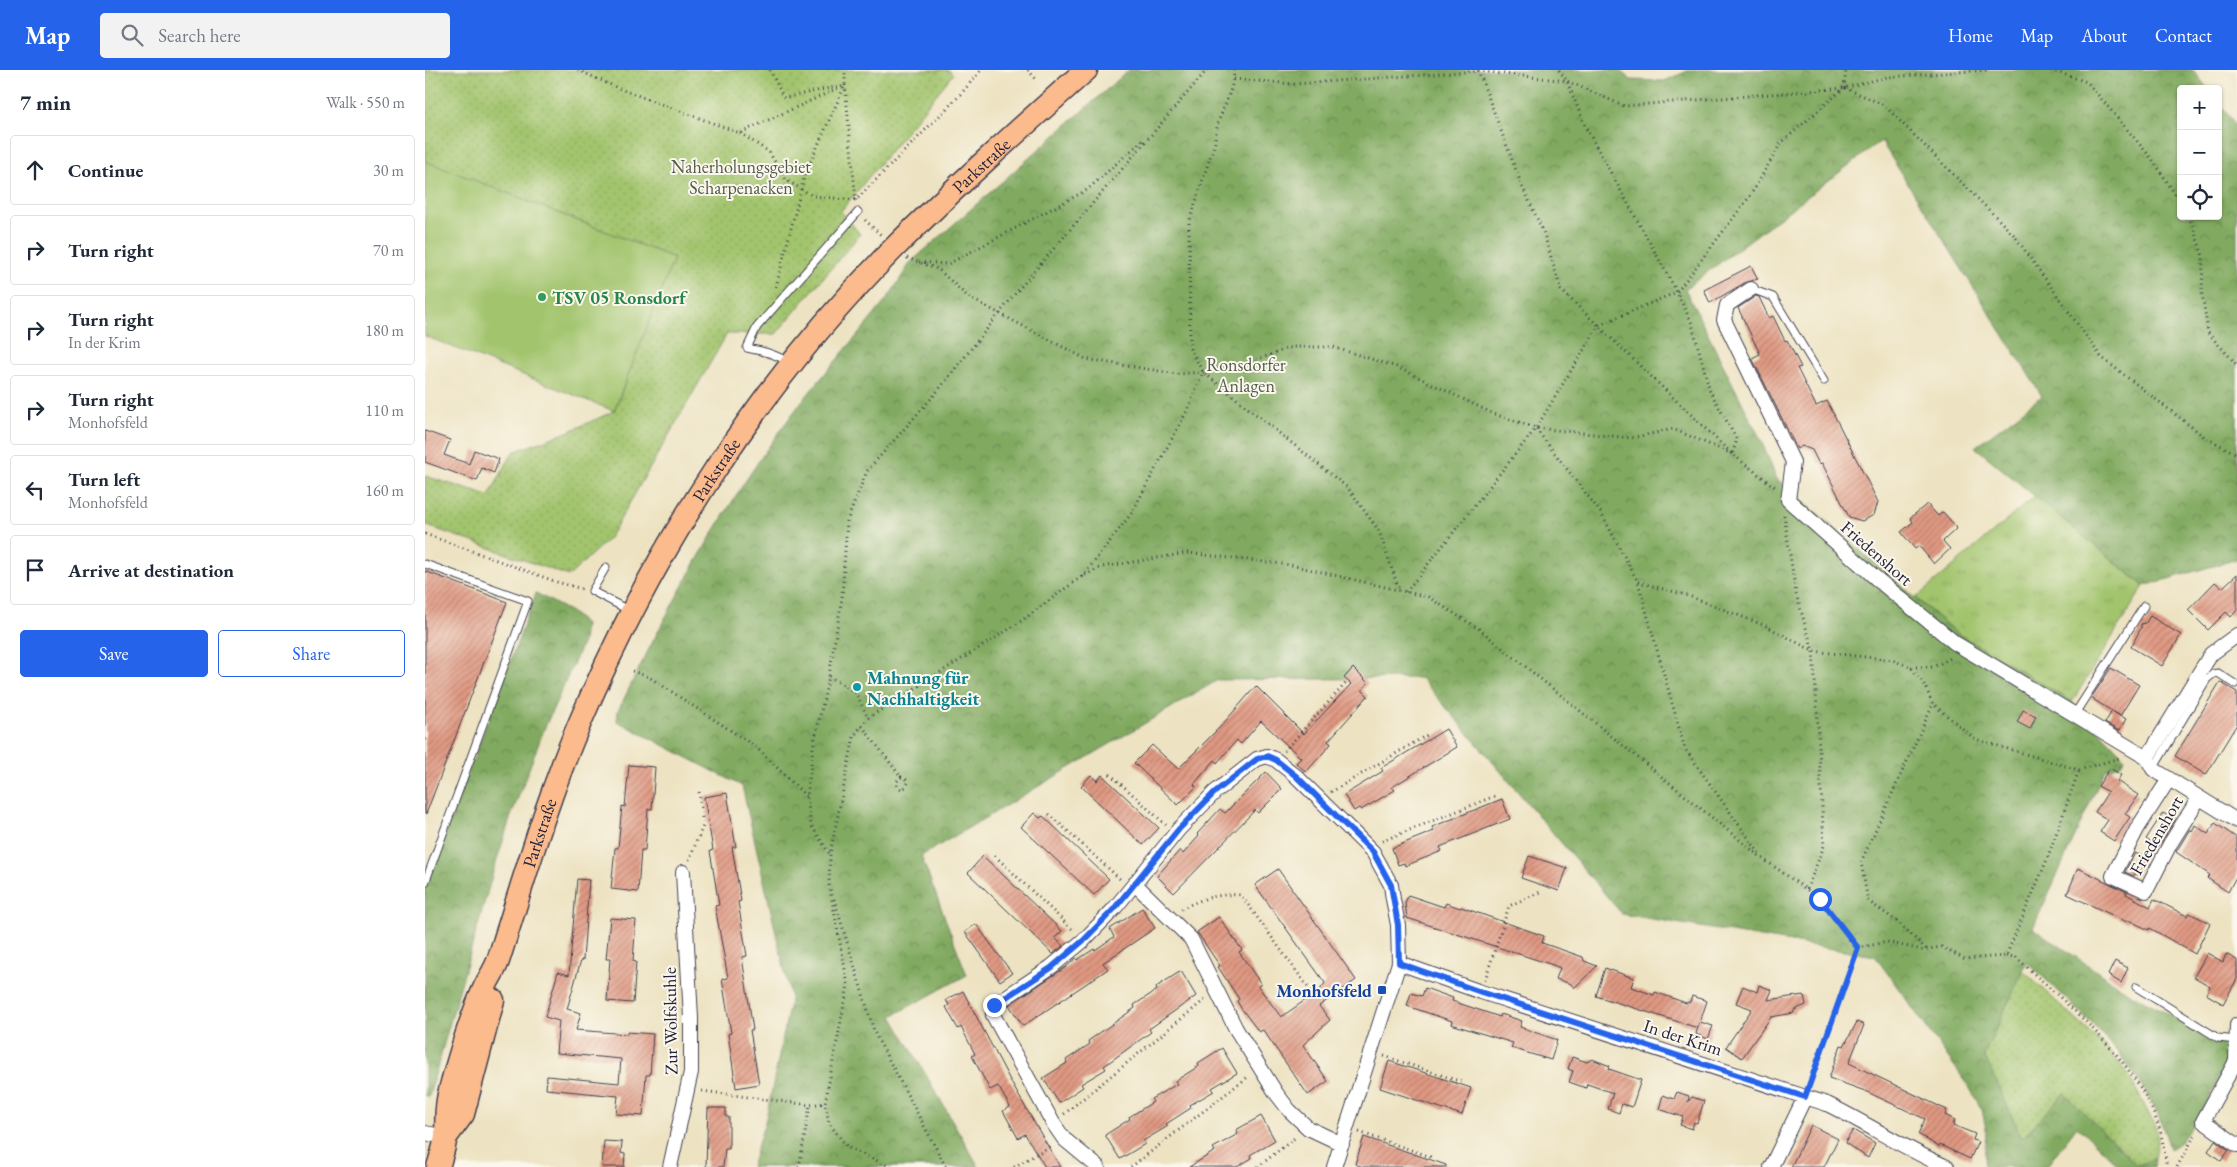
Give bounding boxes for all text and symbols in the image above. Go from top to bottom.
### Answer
search box [100,13,450,58]
text: Map [25,20,70,51]
icon: search [118,21,146,49]
text: Search here [158,23,241,48]
text: Home [1948,24,1993,47]
text: Map [2021,24,2053,47]
text: About [2081,24,2127,47]
text: Contact [2155,24,2212,47]
map controls [2177,85,2222,220]
button: + [2177,85,2222,130]
text: 7 min [20,89,71,116]
text: Walk · 550 m [326,92,405,113]
button: − [2177,130,2222,175]
street label: Parkstraße [947,132,1015,198]
park label: Naherholungsgebiet Scharpenacken [671,155,811,199]
icon: ahead [21,156,49,184]
text: Continue [68,158,143,183]
text: 30 m [373,160,404,181]
button: locate [2177,175,2222,220]
icon: right [21,236,49,264]
text: Turn right [68,238,154,263]
text: 70 m [373,240,404,261]
place label: TSV 05 Ronsdorf [552,286,688,309]
marker: TSV 05 Ronsdorf [536,291,548,303]
text: Turn right [68,307,154,332]
icon: right [21,316,49,344]
text: 180 m [365,320,404,341]
text: In der Krim [68,332,141,353]
park label: Ronsdorfer Anlagen [1206,353,1286,397]
text: Turn right [68,387,154,412]
icon: right [21,396,49,424]
text: 110 m [365,400,404,421]
text: Monhofsfeld [68,412,148,433]
street label: Parkstraße [686,433,745,506]
text: Turn left [68,467,140,492]
icon: left [21,476,49,504]
text: 160 m [365,480,404,501]
text: Monhofsfeld [68,492,148,513]
street label: Friedenshort [1836,516,1918,591]
icon: arrive [21,556,49,584]
text: Arrive at destination [68,558,234,583]
button: Save [20,630,208,677]
button: Share [218,630,405,677]
place label: Mahnung für Nachhaltigkeit [867,666,980,710]
marker: Mahnung für Nachhaltigkeit [851,681,863,693]
street label: Friedenshort [2124,791,2188,879]
street label: Parkstraße [517,795,561,870]
route start [1809,888,1832,911]
street label: Zur Wolfskuhle [658,967,682,1075]
place label: Monhofsfeld [1276,979,1372,1002]
marker: Monhofsfeld [1376,984,1388,996]
route end [983,994,1006,1017]
street label: In der Krim [1641,1013,1725,1061]

